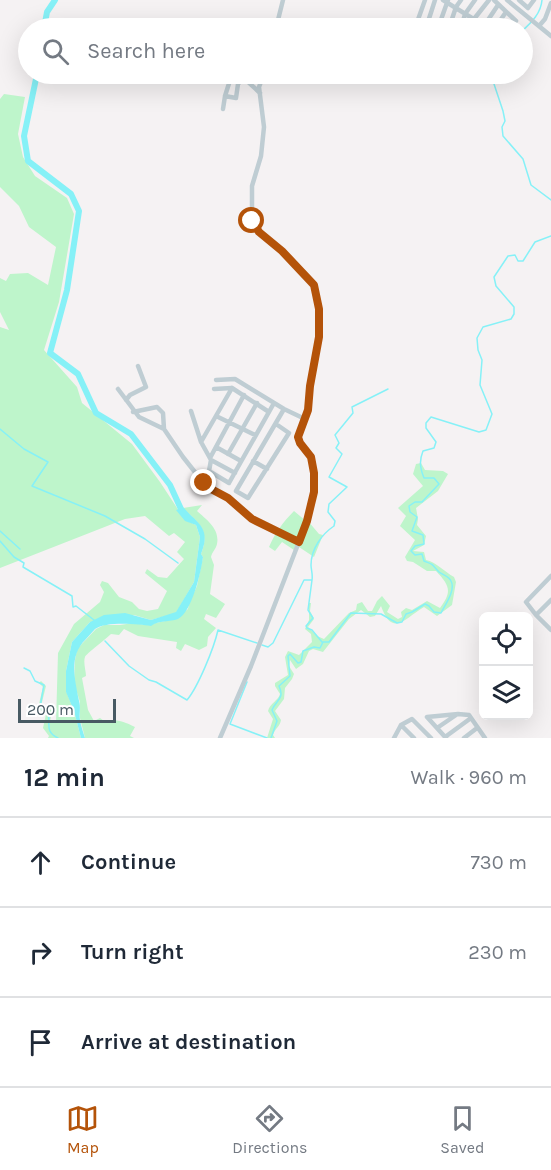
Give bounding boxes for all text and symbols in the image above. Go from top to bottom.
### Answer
search box [18,18,533,84]
icon: search [39,35,72,68]
text: Search here [87,38,205,64]
route start [238,207,264,233]
route end [190,469,216,495]
map controls [479,612,533,720]
button: locate [479,612,533,666]
button: layers [479,666,533,720]
scale bar [18,696,116,724]
text: 200 m [27,700,74,719]
text: 12 min [24,762,105,793]
text: Walk · 960 m [410,766,527,789]
icon: ahead [24,846,57,879]
text: Continue [81,849,176,875]
text: 730 m [470,851,527,874]
icon: right [24,936,57,969]
text: Turn right [81,939,184,965]
text: 230 m [468,941,527,964]
icon: arrive [24,1026,57,1059]
text: Arrive at destination [81,1029,296,1055]
tab: Map [66,1102,99,1157]
tab: Directions [232,1102,307,1157]
tab: Saved [440,1102,485,1157]

